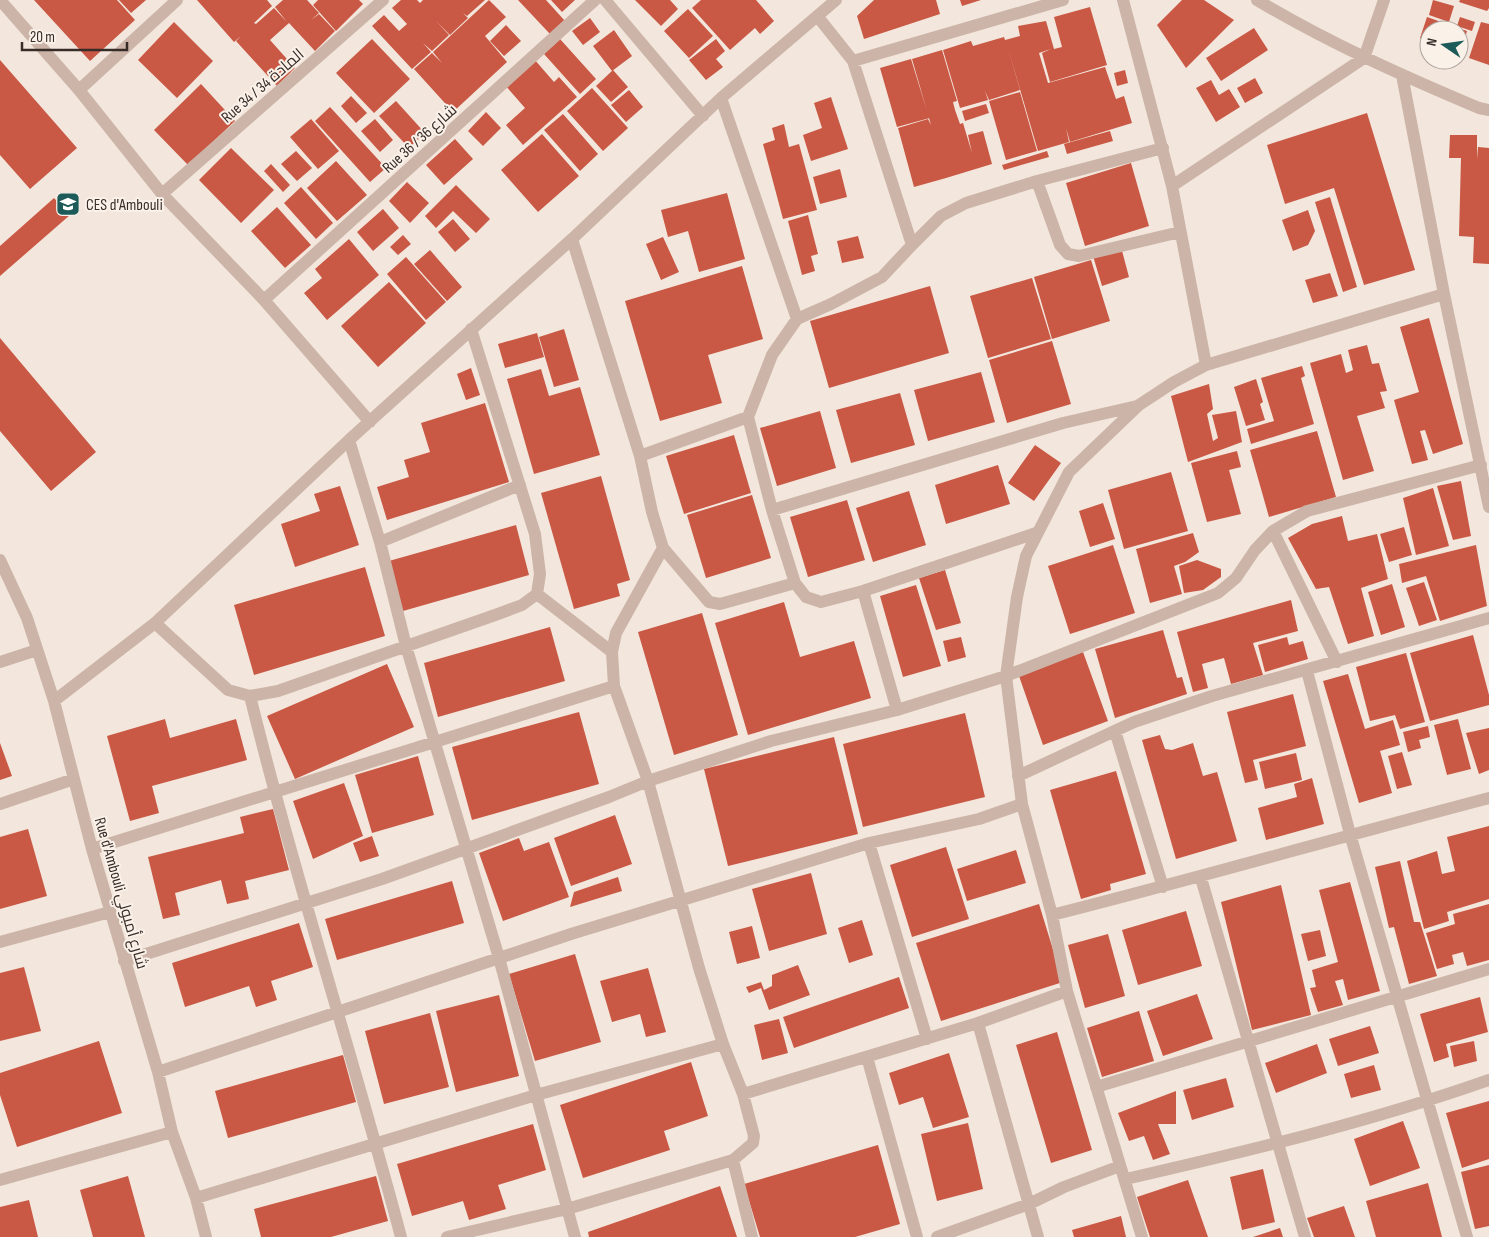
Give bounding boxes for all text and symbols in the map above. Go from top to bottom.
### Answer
scale bar [22,20,128,52]
north arrow [1419,20,1469,70]
text: 20 m [30,28,55,47]
text: N [1423,37,1441,48]
street label: Rue 34 / المادة 34 [218,45,308,127]
street label: Rue 36 / شارع 36 [379,101,462,178]
school or university icon: CES d'Ambouli [55,191,81,217]
place label: CES d'Ambouli [86,196,163,215]
street label: Rue d'Ambouli شارع أمبولي [87,815,152,972]

